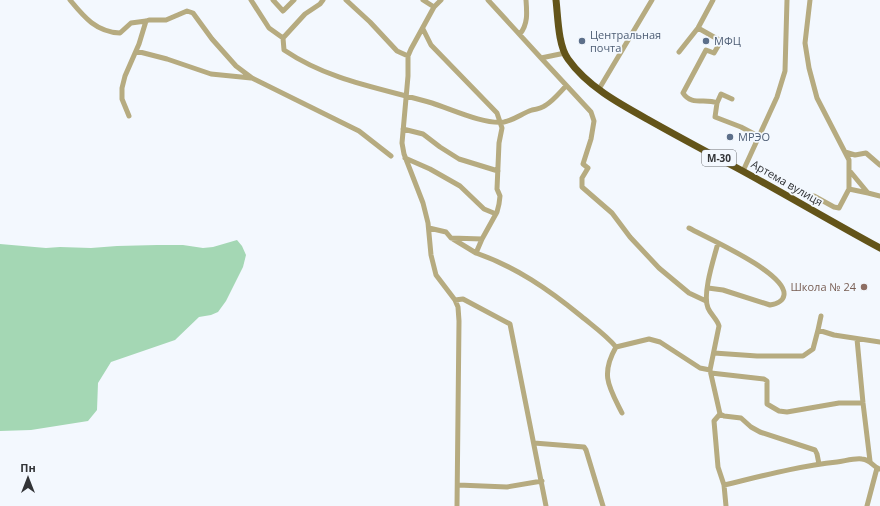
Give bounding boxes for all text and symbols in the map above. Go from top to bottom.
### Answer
place label: Центральная почта [590,27,661,55]
place label: МФЦ [714,33,741,48]
marker: Центральная почта [577,36,587,46]
marker: МФЦ [701,36,711,46]
place label: МРЭО [738,129,770,144]
marker: МРЭО [725,132,735,142]
road number: М-30 [702,150,736,166]
street label: Артема вулиця [749,156,826,209]
place label: Школа № 24 [790,279,857,294]
marker: Школа № 24 [859,282,869,292]
north arrow [8,458,48,498]
text: Пн [20,460,36,475]

